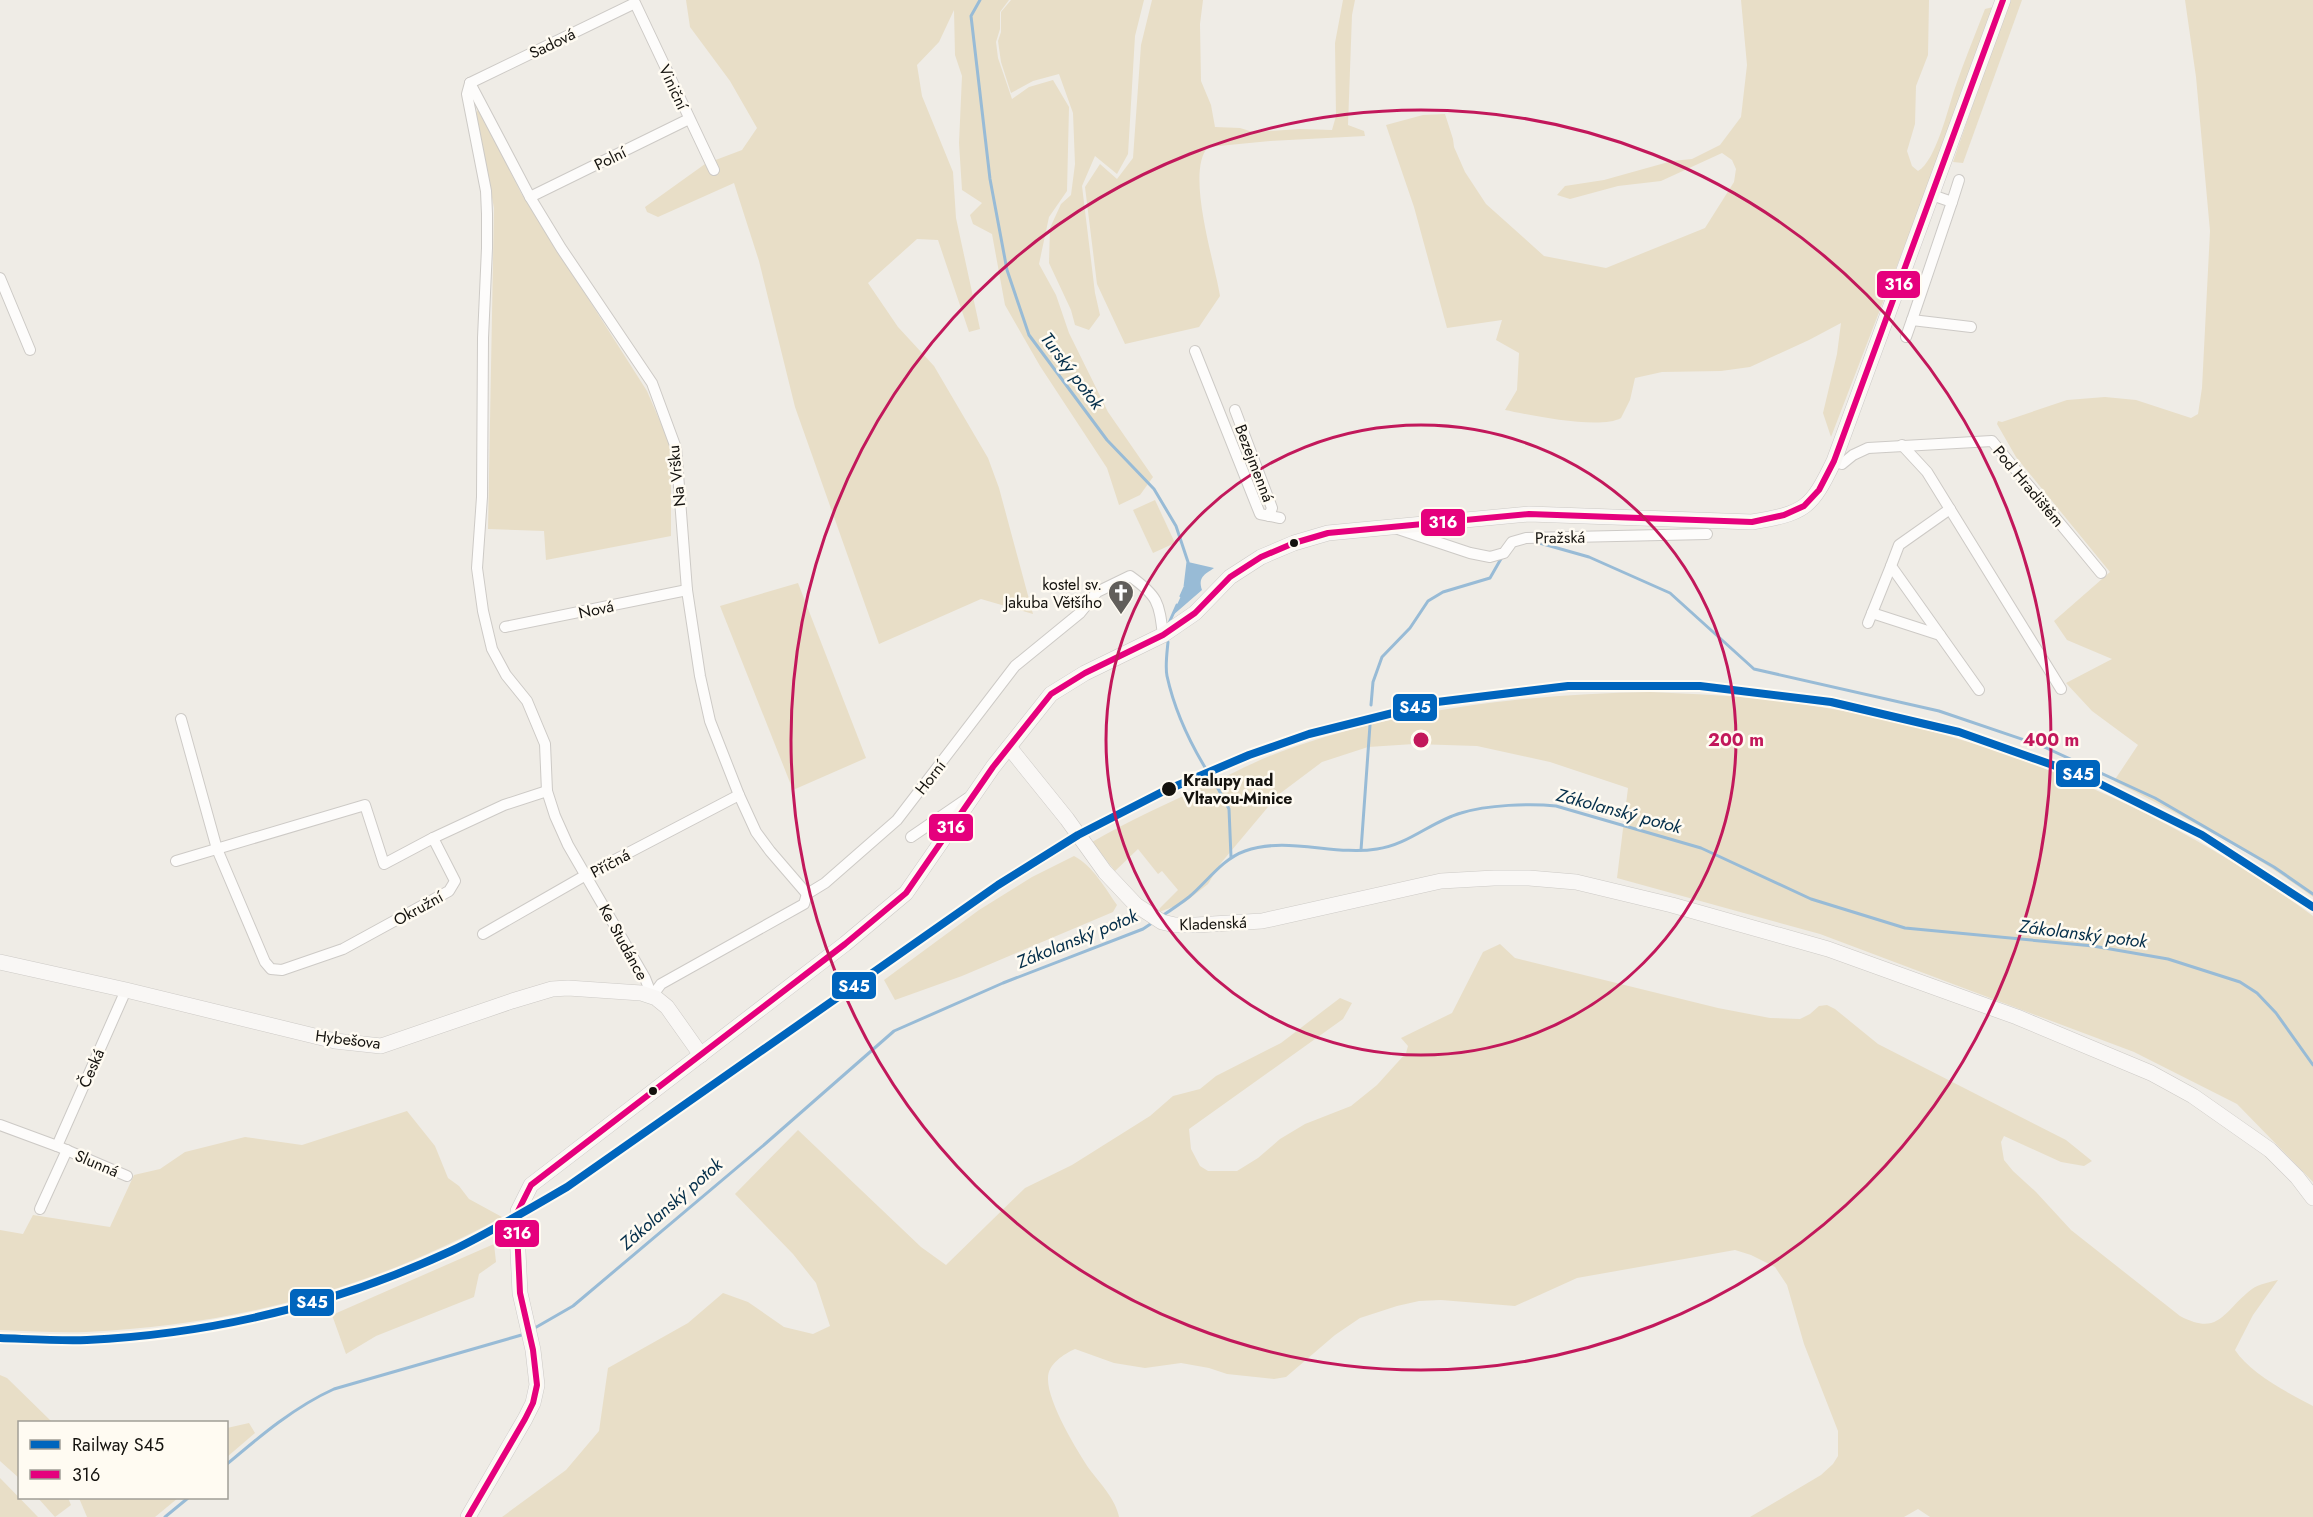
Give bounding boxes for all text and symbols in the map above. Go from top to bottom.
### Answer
street label: Sadová [525,22,579,65]
street label: Viniční [653,61,694,114]
street label: Polní [590,140,631,176]
line badge: 316 [1876,270,1921,299]
text: 316 [1885,273,1913,296]
water label: Turský potok [1034,327,1111,416]
street label: Bezejmenná [1229,421,1280,505]
street label: Pod Hradištěm [1988,441,2070,532]
street label: Na Vršku [662,444,691,508]
line badge: 316 [1420,508,1466,537]
text: 316 [1429,511,1457,534]
street label: Pražská [1535,526,1585,549]
unlabelled marker [1288,537,1300,549]
place label: kostel sv. Jakuba Většího [1002,573,1102,614]
church icon: kostel sv. Jakuba Většího [1106,578,1136,616]
street label: Nová [576,595,616,624]
line badge: S45 [1392,693,1438,722]
text: S45 [1399,696,1431,719]
text: 200 m [1708,727,1764,753]
text: 400 m [2023,727,2079,753]
centre of rings [1411,730,1431,750]
street label: Horní [910,755,952,799]
line badge: S45 [2055,759,2101,788]
text: S45 [2062,763,2094,786]
place label: Kralupy nad Vltavou-Minice [1182,769,1292,810]
marker: Kralupy nad Vltavou-Minice [1160,780,1178,798]
water label: Zákolanský potok [1553,782,1686,841]
line badge: 316 [928,813,974,842]
text: 316 [937,816,965,839]
street label: Příčná [586,843,634,883]
street label: Okružní [389,885,448,931]
street label: Ke Studánce [593,900,654,984]
water label: Zákolanský potok [1012,902,1143,976]
street label: Kladenská [1179,911,1247,936]
water label: Zákolanský potok [2017,913,2150,955]
line badge: S45 [831,971,877,1000]
text: S45 [838,975,870,998]
street label: Hybešova [314,1024,382,1055]
street label: Česká [73,1045,110,1091]
unlabelled marker [647,1085,659,1097]
street label: Slunná [71,1144,122,1183]
water label: Zákolanský potok [613,1151,729,1257]
line badge: 316 [494,1219,540,1248]
text: 316 [503,1222,531,1245]
line badge: S45 [289,1288,335,1317]
text: S45 [296,1291,328,1314]
legend [18,1421,228,1499]
text: Railway S45 [72,1432,164,1458]
text: 316 [72,1462,100,1488]

